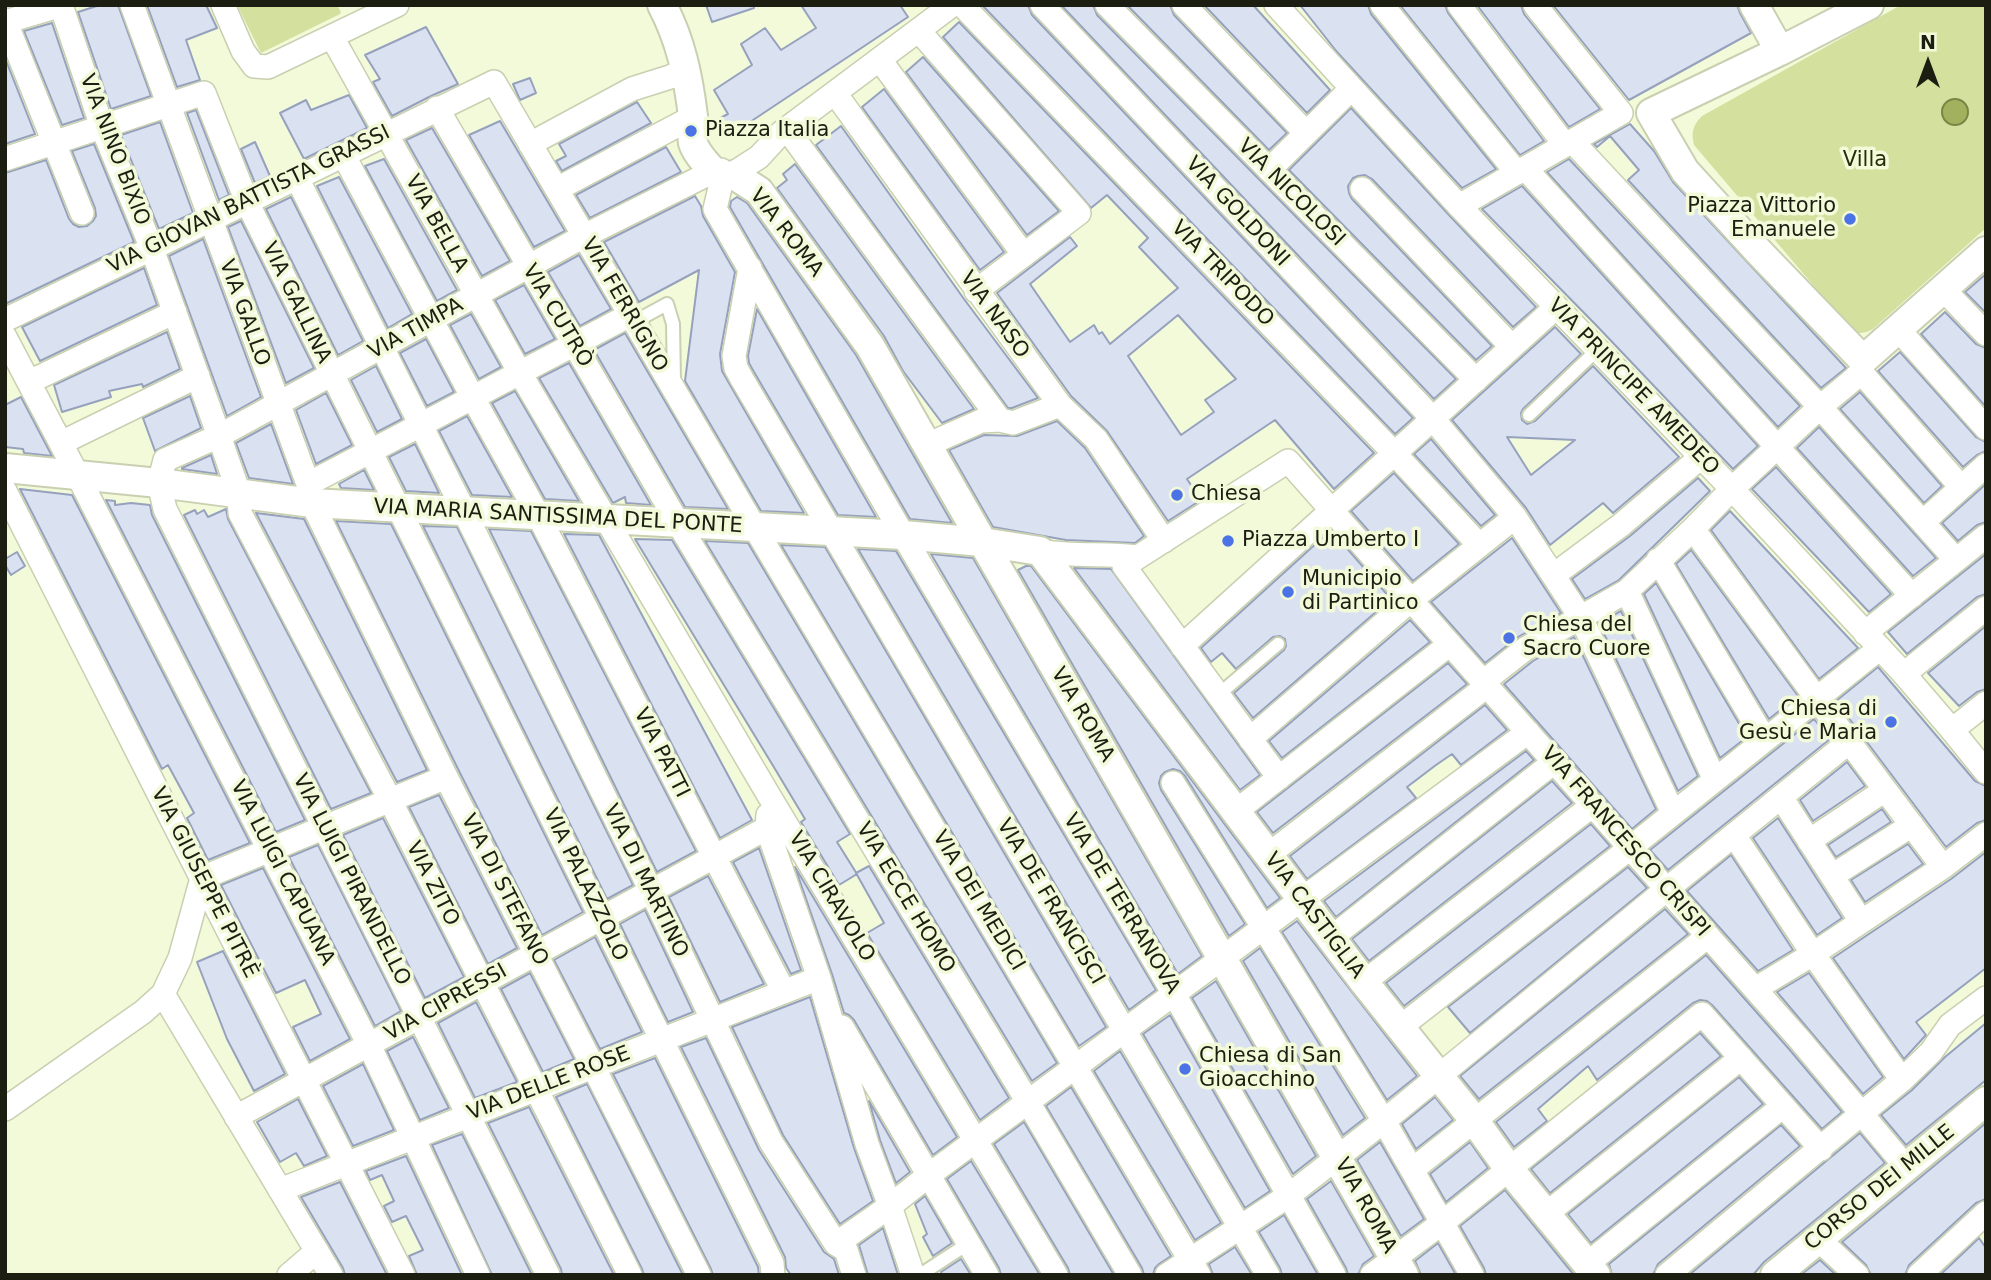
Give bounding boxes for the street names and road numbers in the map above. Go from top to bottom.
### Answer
street label: VIA NINO BIXIO [74,71,154,229]
street label: VIA GIOVAN BATTISTA GRASSI [104,120,394,280]
street label: VIA NICOLOSI [1232,134,1350,252]
street label: VIA GOLDONI [1180,152,1294,272]
street label: VIA BELLA [399,171,473,277]
street label: VIA ROMA [744,184,828,282]
street label: VIA TRIPODO [1165,216,1279,332]
street label: VIA FERRIGNO [575,233,673,377]
street label: VIA GALLINA [256,238,336,368]
street label: VIA GALLO [213,256,275,370]
street label: VIA CUTRÒ [516,260,598,372]
street label: VIA NASO [954,267,1034,363]
street label: VIA TIMPA [364,293,468,365]
street label: VIA PRINCIPE AMEDEO [1542,293,1724,481]
street label: VIA MARIA SANTISSIMA DEL PONTE [373,495,743,539]
street label: VIA ROMA [1045,663,1119,767]
street label: VIA PATTI [628,704,694,802]
street label: VIA FRANCESCO CRISPI [1535,742,1715,942]
street label: VIA LUIGI PIRANDELLO [287,770,415,990]
street label: VIA LUIGI CAPUANA [224,776,340,970]
street label: VIA GIUSEPPE PITRÈ [145,783,263,983]
street label: VIA DI MARTINO [597,800,693,962]
street label: VIA PALAZZOLO [537,805,633,965]
street label: VIA DE TERRANOVA [1057,809,1185,999]
street label: VIA DI STEFANO [455,810,553,970]
street label: VIA DE FRANCISCI [991,815,1109,989]
street label: VIA ECCE HOMO [850,818,960,978]
street label: VIA CIRAVOLO [782,827,880,967]
street label: VIA DEI MEDICI [926,827,1030,975]
street label: VIA ZITO [400,837,464,931]
street label: VIA CASTIGLIA [1258,848,1370,984]
street label: VIA CIPRESSI [380,959,512,1047]
street label: VIA DELLE ROSE [464,1041,634,1127]
street label: CORSO DEI MILLE [1800,1120,1960,1256]
street label: VIA ROMA [1328,1154,1402,1258]

